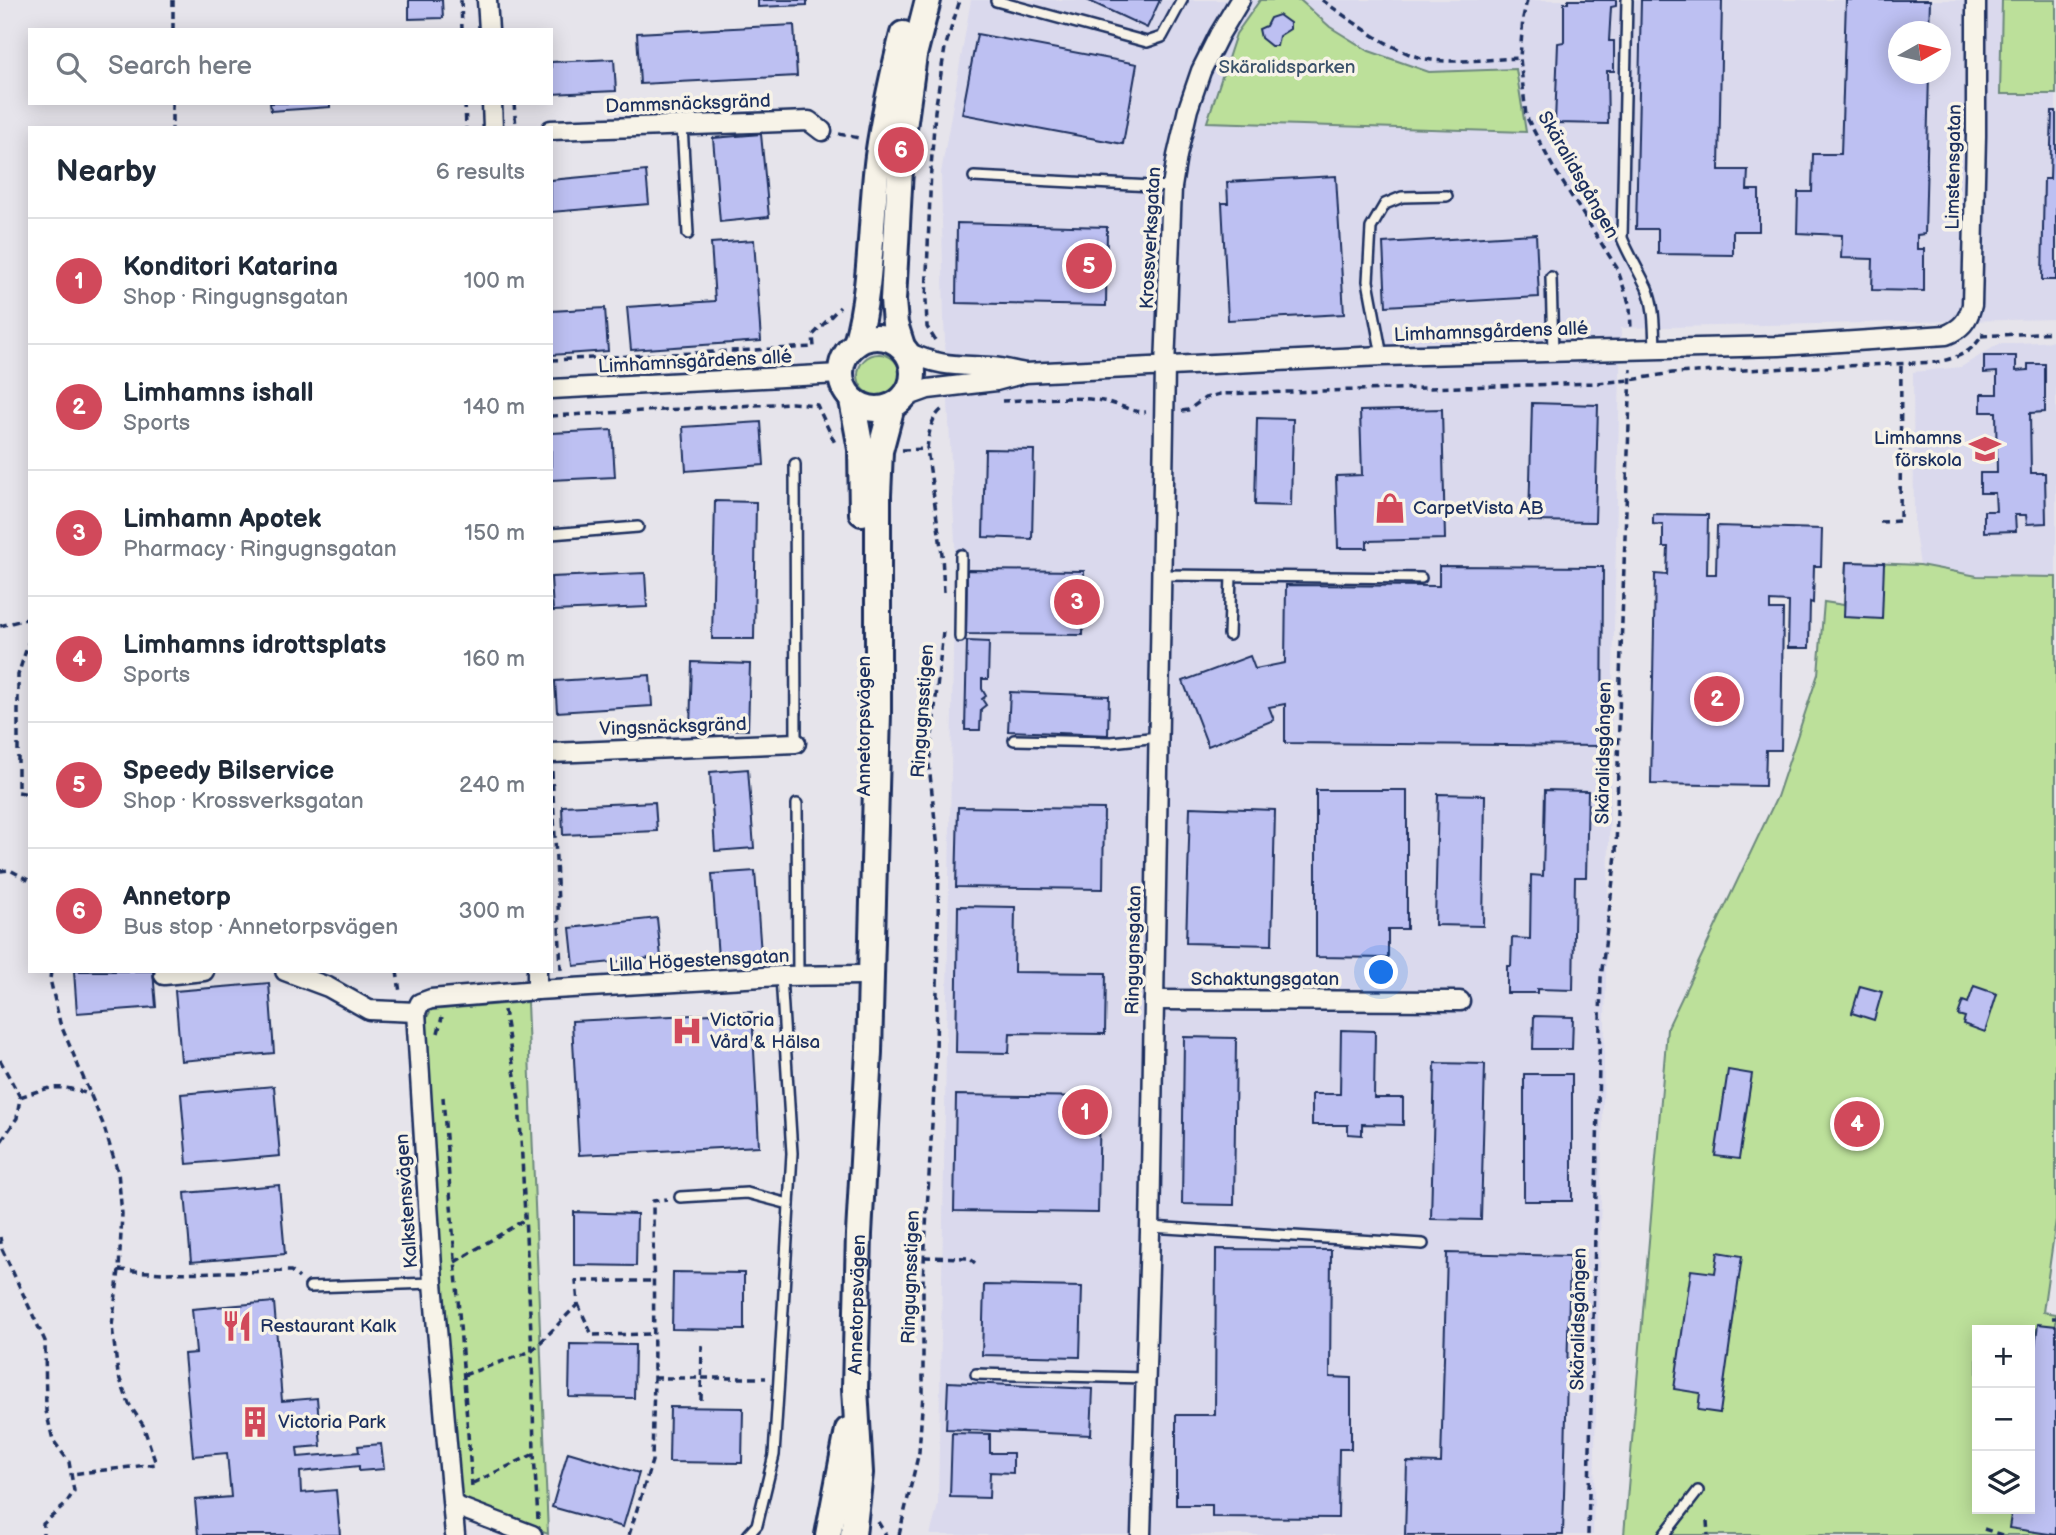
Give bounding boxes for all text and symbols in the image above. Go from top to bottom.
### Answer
north arrow [1888,21,1951,84]
search box [28,28,553,105]
icon: search [52,48,90,86]
text: Search here [108,51,252,82]
park label: Skäralidsparken [1218,56,1356,79]
street label: Dammsnäcksgränd [605,90,771,118]
street label: Limstensgatan [1941,104,1967,230]
street label: Skäralidsgången [1532,107,1624,243]
pin: 6 [878,124,924,176]
text: Nearby [56,154,156,190]
text: 6 results [436,158,525,186]
street label: Krossverksgatan [1136,166,1166,310]
pin: 5 [1066,240,1112,292]
text: Konditori Katarina [123,252,338,283]
text: 1 [74,267,84,295]
text: 100 m [464,267,525,295]
text: Shop · Ringugnsgatan [123,283,348,311]
street label: Limhamnsgårdens allé [1393,317,1589,347]
street label: Limhamnsgårdens allé [597,345,793,379]
text: Limhamns ishall [123,378,313,409]
text: 2 [72,393,86,421]
text: 140 m [463,393,525,421]
text: Sports [123,409,190,437]
place label: Limhamns förskola [1874,427,1962,472]
school or university icon: Limhamns förskola [1968,432,2002,466]
shop icon: CarpetVista AB [1373,491,1407,525]
place label: CarpetVista AB [1413,497,1544,520]
text: Limhamn Apotek [123,504,321,535]
text: 3 [72,519,86,547]
text: 150 m [464,519,525,547]
text: Pharmacy · Ringugnsgatan [123,535,397,563]
pin: 3 [1054,576,1100,628]
text: Limhamns idrottsplats [123,630,386,661]
street label: Ringugnsstigen [907,643,939,779]
text: 4 [72,645,86,673]
text: 160 m [463,645,525,673]
street label: Annetorpsvägen [853,656,876,796]
text: Sports [123,661,190,689]
pin: 2 [1694,673,1740,725]
street label: Skäralidsgången [1591,681,1617,825]
street label: Vingsnäcksgränd [599,713,747,741]
text: Speedy Bilservice [123,756,334,787]
text: 5 [72,771,86,799]
text: 240 m [459,771,525,799]
text: Shop · Krossverksgatan [123,787,364,815]
text: Annetorp [123,882,231,913]
street label: Ringugnsgatan [1121,885,1147,1015]
text: 6 [72,897,86,925]
text: 300 m [459,897,525,925]
text: Bus stop · Annetorpsvägen [123,913,398,941]
street label: Lilla Högestensgatan [608,945,790,977]
your location [1364,955,1398,989]
street label: Schaktungsgatan [1191,968,1339,991]
place label: Victoria Vård & Hälsa [710,1009,820,1054]
hospital icon: Victoria Vård & Hälsa [670,1014,704,1048]
pin: 1 [1062,1086,1108,1138]
pin: 4 [1834,1098,1880,1150]
street label: Kalkstensvägen [391,1133,423,1269]
street label: Ringugnsstigen [897,1210,925,1344]
street label: Annetorpsvägen [844,1234,870,1375]
street label: Skäralidsgången [1566,1247,1592,1391]
restaurant icon: Restaurant Kalk [220,1309,254,1343]
place label: Restaurant Kalk [260,1315,397,1338]
map controls [1972,1325,2035,1514]
button: + [1972,1325,2035,1388]
button: − [1972,1388,2035,1451]
building icon: Victoria Park [238,1405,272,1439]
place label: Victoria Park [278,1411,386,1434]
button: layers [1972,1451,2035,1514]

